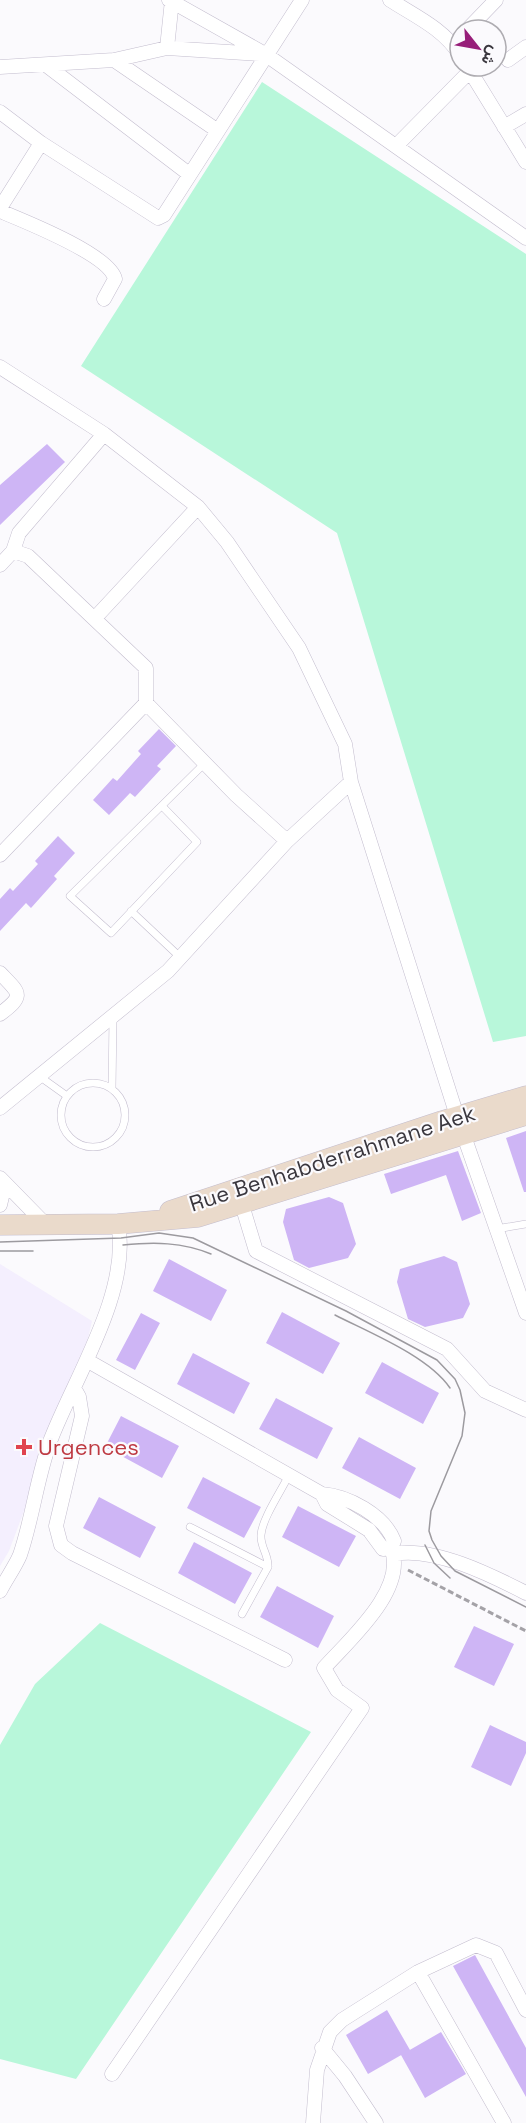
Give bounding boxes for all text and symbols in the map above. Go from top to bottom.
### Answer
north arrow [448,18,508,78]
text: ش [476,42,504,69]
street label: Rue Benhabderrahmane Aek [185,1098,479,1218]
place label: Urgences [38,1433,139,1461]
marker: Urgences [15,1438,33,1456]

